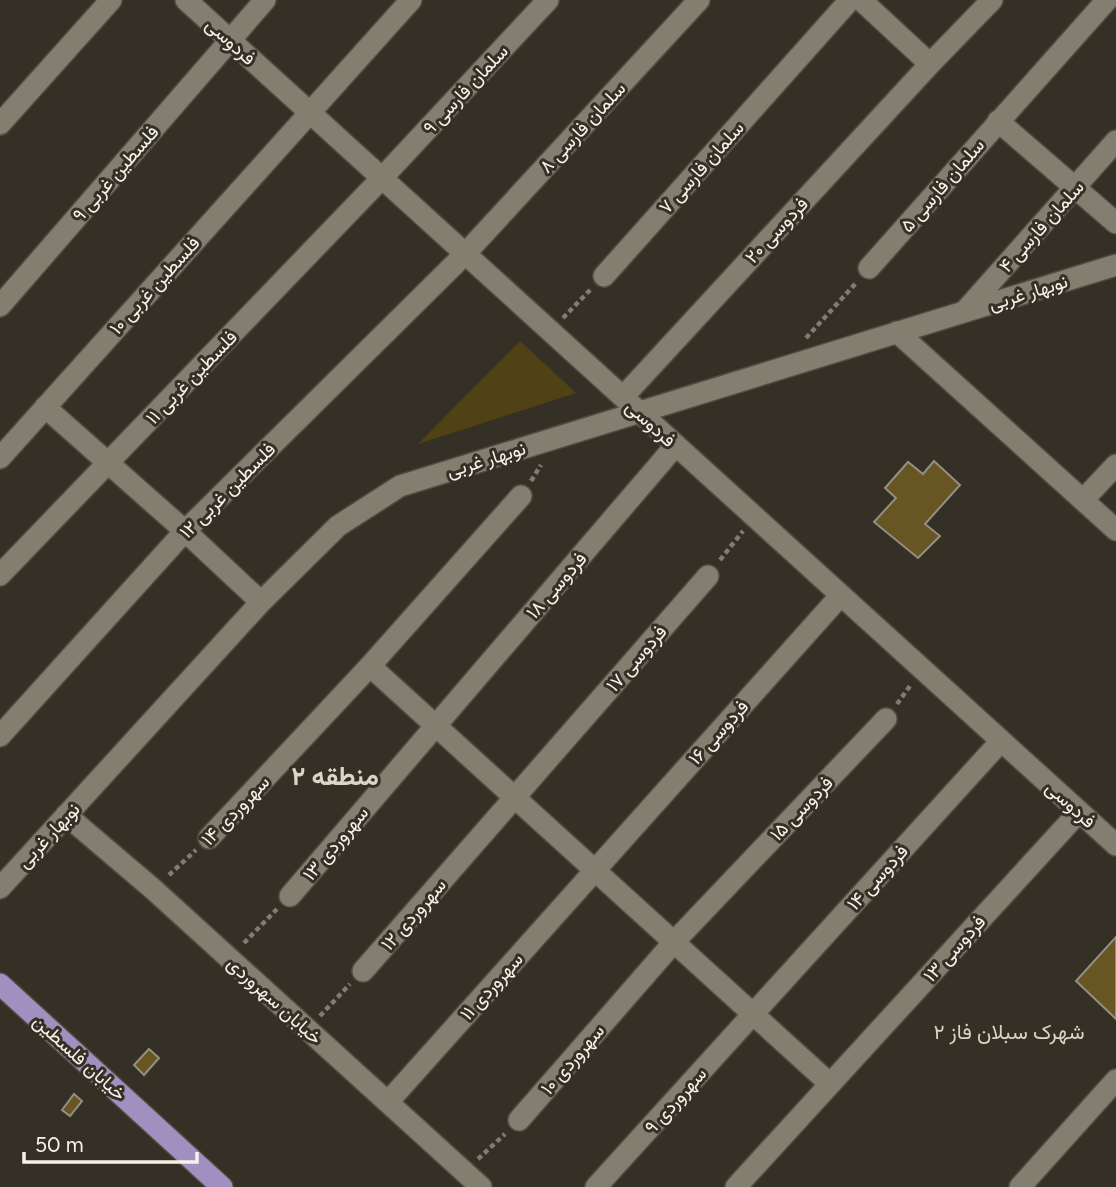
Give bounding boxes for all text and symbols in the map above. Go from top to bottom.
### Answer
street label: فردوسی [201,13,260,70]
street label: سلمان فارسی ۹ [418,40,513,139]
street label: سلمان فارسی ۸ [534,77,630,178]
street label: سلمان فارسی ۷ [654,116,749,218]
street label: فلسطین غربی ۹ [67,121,163,226]
street label: سلمان فارسی ۵ [896,134,989,237]
street label: سلمان فارسی ۴ [994,176,1089,277]
street label: فردوسی ۲۰ [740,192,813,268]
street label: فلسطین غربی ۱۰ [104,231,204,339]
street label: نوبهار غربی [986,270,1071,315]
street label: فلسطین غربی ۱۱ [141,326,242,429]
street label: فردوسی [621,395,680,452]
street label: نوبهار غربی [444,437,529,482]
street label: فلسطین غربی ۱۲ [175,438,280,543]
street label: فردوسی ۱۸ [521,547,592,623]
street label: فردوسی ۱۷ [601,620,672,696]
street label: فردوسی ۱۶ [683,695,753,769]
district label: منطقه ۲ [291,760,379,792]
street label: سهروردی ۱۴ [196,771,274,850]
street label: فردوسی ۱۵ [765,771,838,845]
street label: فردوسی [1041,776,1100,833]
street label: نوبهار غربی [12,798,85,873]
street label: سهروردی ۱۳ [298,801,373,885]
street label: فردوسی ۱۴ [842,840,913,915]
street label: سهروردی ۱۲ [376,874,451,955]
street label: فردوسی ۱۳ [918,910,990,987]
street label: سهروردی ۱۱ [455,948,528,1025]
street label: خیابان سهروردی [222,952,327,1049]
street label: خیابان فلسطین [28,1009,131,1105]
street label: سهروردی ۱۰ [536,1019,609,1099]
district label: شهرک سبلان فاز ۲ [933,1019,1085,1045]
street label: سهروردی ۹ [640,1062,711,1138]
scale bar [24,1120,198,1164]
text: 50 m [35,1132,84,1157]

